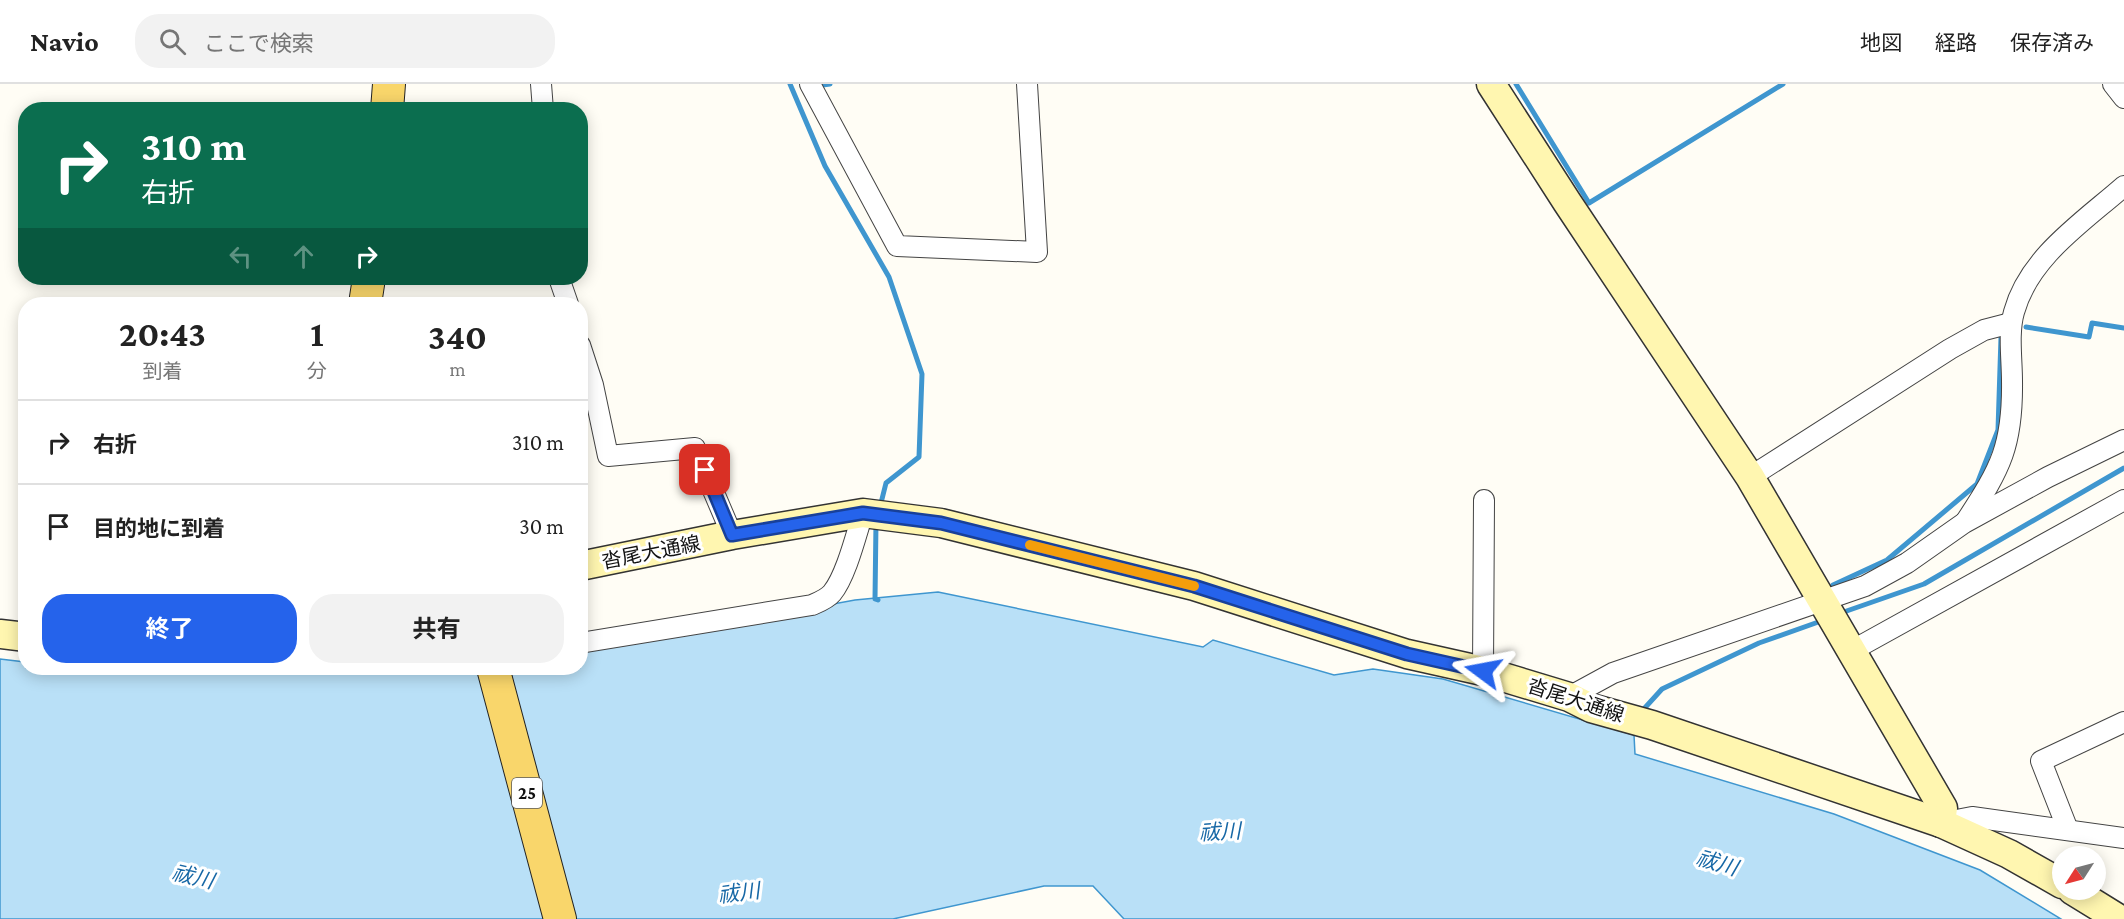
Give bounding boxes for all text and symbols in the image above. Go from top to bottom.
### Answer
search box [135,14,555,68]
icon: search [156,25,189,58]
text: Navio [30,26,99,57]
text: ここで検索 [204,31,314,56]
text: 地図 [1860,31,1902,55]
text: 経路 [1935,31,1977,55]
text: 保存済み [2010,31,2094,55]
text: 310 m [141,122,246,169]
icon: right [42,126,120,204]
text: 右折 [141,178,195,208]
icon: left [224,240,257,273]
icon: ahead [287,240,320,273]
icon: right [350,240,383,273]
text: 20:43 [119,314,206,354]
text: 1 [310,314,324,354]
text: 340 [428,317,487,357]
text: m [449,358,466,380]
text: 到着 [143,360,183,382]
text: 分 [307,360,327,382]
icon: right [42,426,75,459]
text: 310 m [512,430,564,455]
text: 右折 [93,432,137,457]
pin [679,444,730,495]
icon: arrive [688,453,721,486]
icon: arrive [42,510,75,543]
text: 30 m [519,514,564,539]
text: 目的地に到着 [93,516,225,541]
street label: 沓尾大通線 [600,532,702,572]
button: 終了 [42,594,297,663]
button: 共有 [309,594,564,663]
position arrow [1451,639,1515,703]
street label: 沓尾大通線 [1525,674,1627,726]
road number: 25 [512,778,542,808]
water label: 祓川 [1198,819,1244,845]
water label: 祓川 [1694,846,1742,881]
north arrow [2052,846,2106,900]
map controls [2052,846,2106,900]
water label: 祓川 [170,861,218,894]
water label: 祓川 [717,878,763,907]

